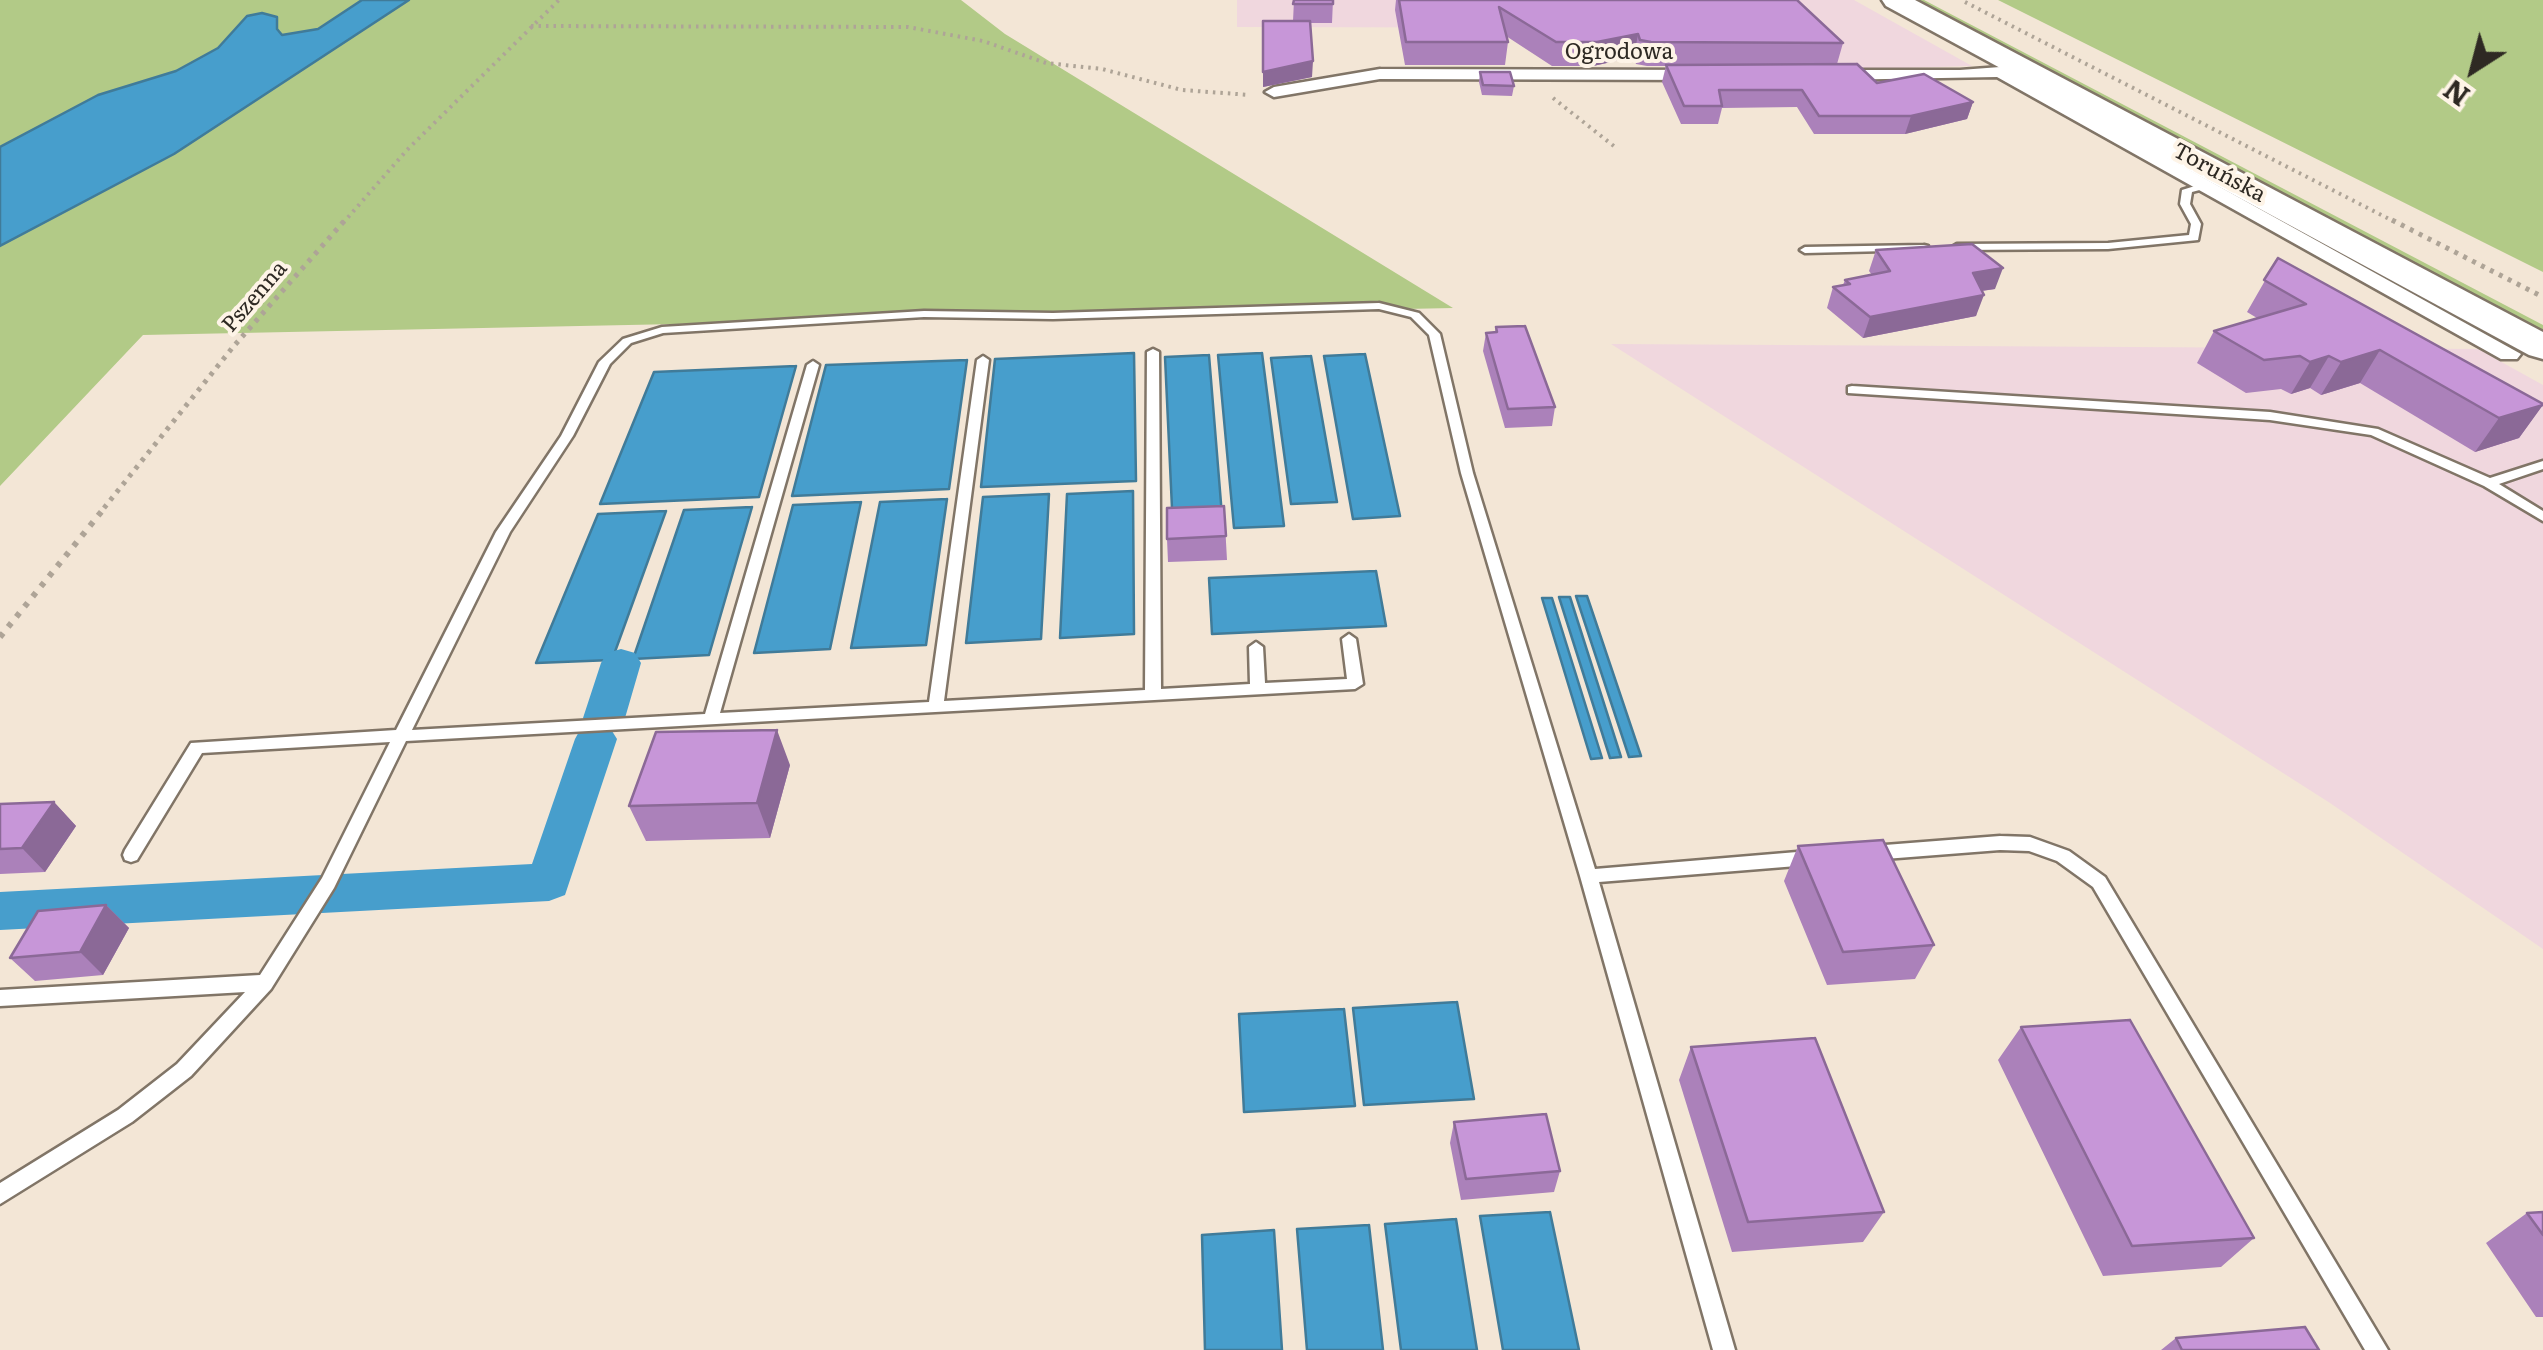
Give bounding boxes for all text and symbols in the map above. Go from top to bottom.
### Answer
north arrow [2423,20,2523,120]
street label: Ogrodowa [1565,40,1673,66]
text: N [2434,70,2477,118]
street label: Toruńska [2168,138,2270,208]
street label: Pszenna [217,256,293,338]

